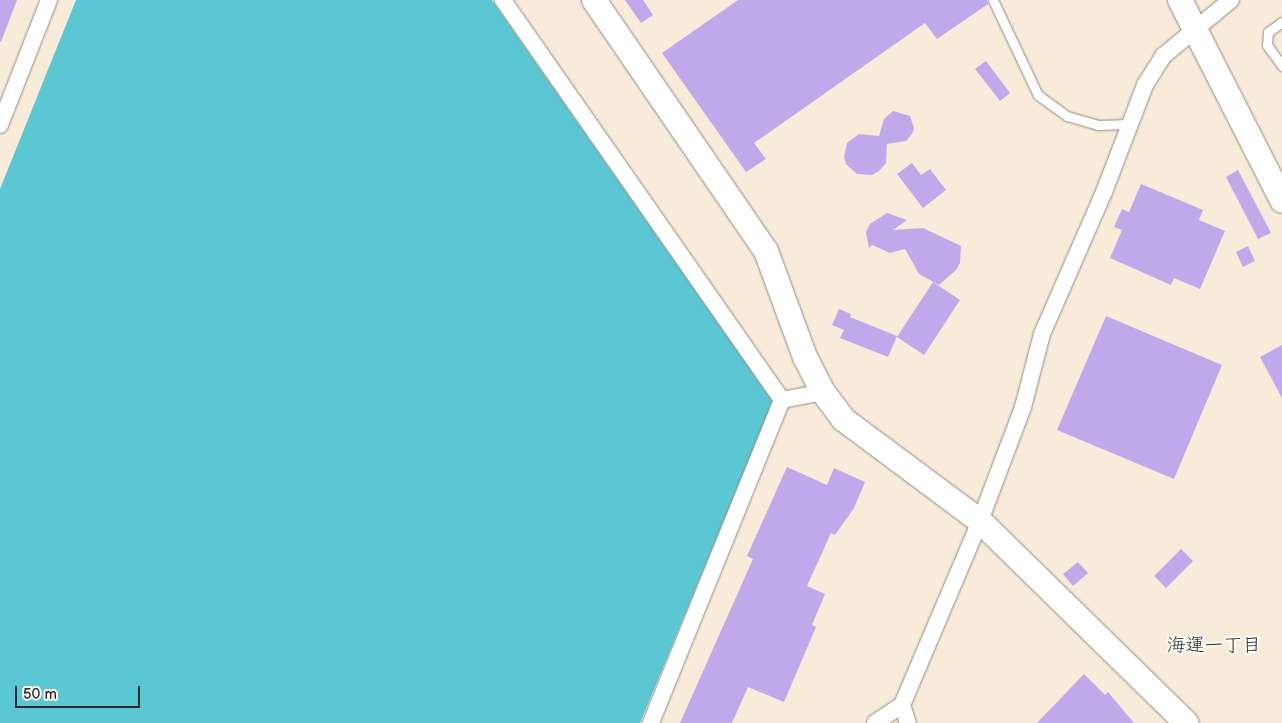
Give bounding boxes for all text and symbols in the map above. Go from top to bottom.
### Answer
district label: 海運一丁目 [1167,635,1261,657]
scale bar [18,676,142,708]
text: 50 m [23,685,57,704]

